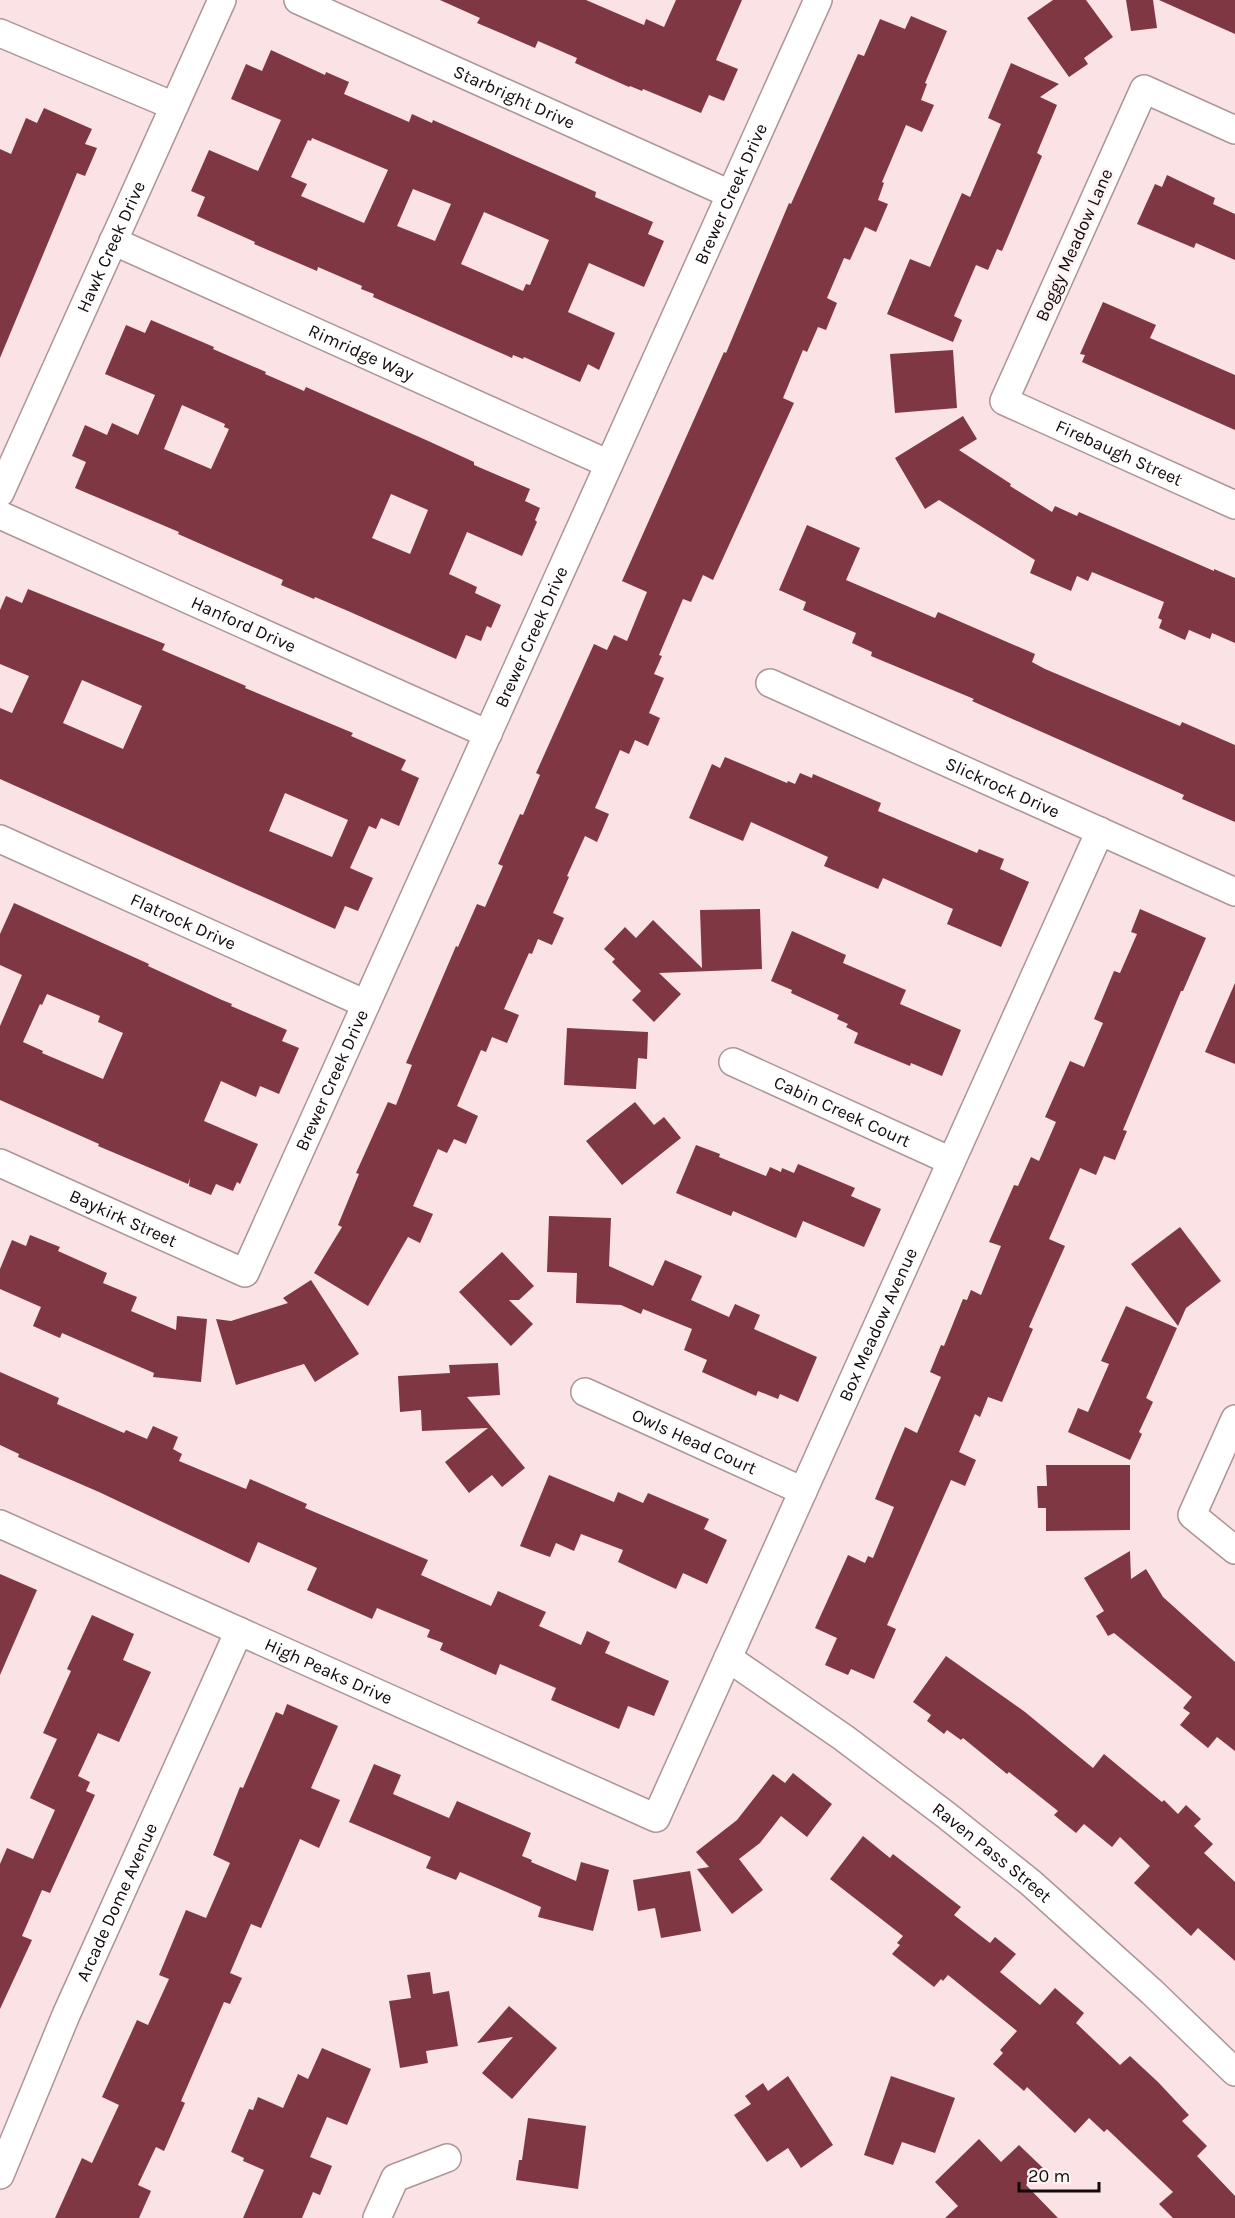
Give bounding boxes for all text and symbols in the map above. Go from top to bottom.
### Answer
street label: Starbright Drive [450,60,578,134]
street label: Brewer Creek Drive [689,120,772,268]
street label: Boggy Meadow Lane [1030,165,1118,325]
street label: Hawk Creek Drive [72,178,150,316]
street label: Rimridge Way [305,319,418,386]
street label: Firebaugh Street [1052,415,1186,491]
street label: Brewer Creek Drive [490,563,573,711]
street label: Hanford Drive [188,591,299,657]
street label: Slickrock Drive [942,752,1063,823]
street label: Flatrock Drive [127,888,239,955]
street label: Brewer Creek Drive [290,1006,373,1154]
street label: Cabin Creek Court [770,1071,914,1152]
street label: Baykirk Street [66,1185,181,1252]
street label: Box Meadow Avenue [834,1244,922,1405]
street label: Owls Head Court [628,1404,760,1480]
street label: High Peaks Drive [261,1633,396,1709]
street label: Raven Pass Street [928,1798,1056,1907]
street label: Arcade Dome Avenue [72,1819,162,1985]
scale bar [1019,2155,1098,2193]
text: 20 m [1028,2165,1070,2187]

